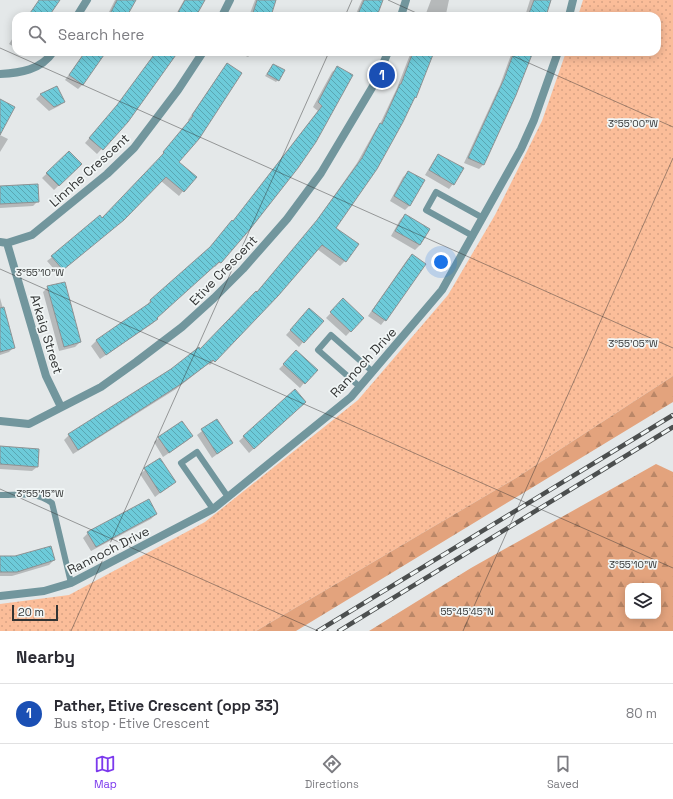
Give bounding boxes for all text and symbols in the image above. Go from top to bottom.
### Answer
search box [12,12,661,56]
icon: search [26,23,48,45]
text: Search here [58,25,144,44]
pin: 1 [369,60,395,90]
text: 3°55'00"W [608,117,658,130]
street label: Linnhe Crescent [46,130,133,211]
street label: Etive Crescent [186,232,261,309]
your location [431,252,451,272]
text: 3°55'10"W [16,266,64,279]
street label: Arkaig Street [26,292,67,376]
street label: Rannoch Drive [326,324,400,401]
text: 3°55'05"W [608,337,658,350]
text: 3°55'15"W [16,487,64,500]
street label: Rannoch Drive [64,522,152,578]
text: 3°55'10"W [609,558,657,571]
map controls [625,583,661,619]
button: layers [625,583,661,619]
scale bar [12,603,58,622]
text: 20 m [18,605,44,619]
text: 55°45'45"N [440,605,494,618]
text: Nearby [16,646,75,668]
text: Pather, Etive Crescent (opp 33) [54,696,279,715]
text: 1 [26,705,32,722]
text: 80 m [626,705,657,722]
text: Bus stop · Etive Crescent [54,715,210,732]
tab: Map [94,753,117,791]
tab: Directions [305,753,359,791]
tab: Saved [547,753,579,791]

